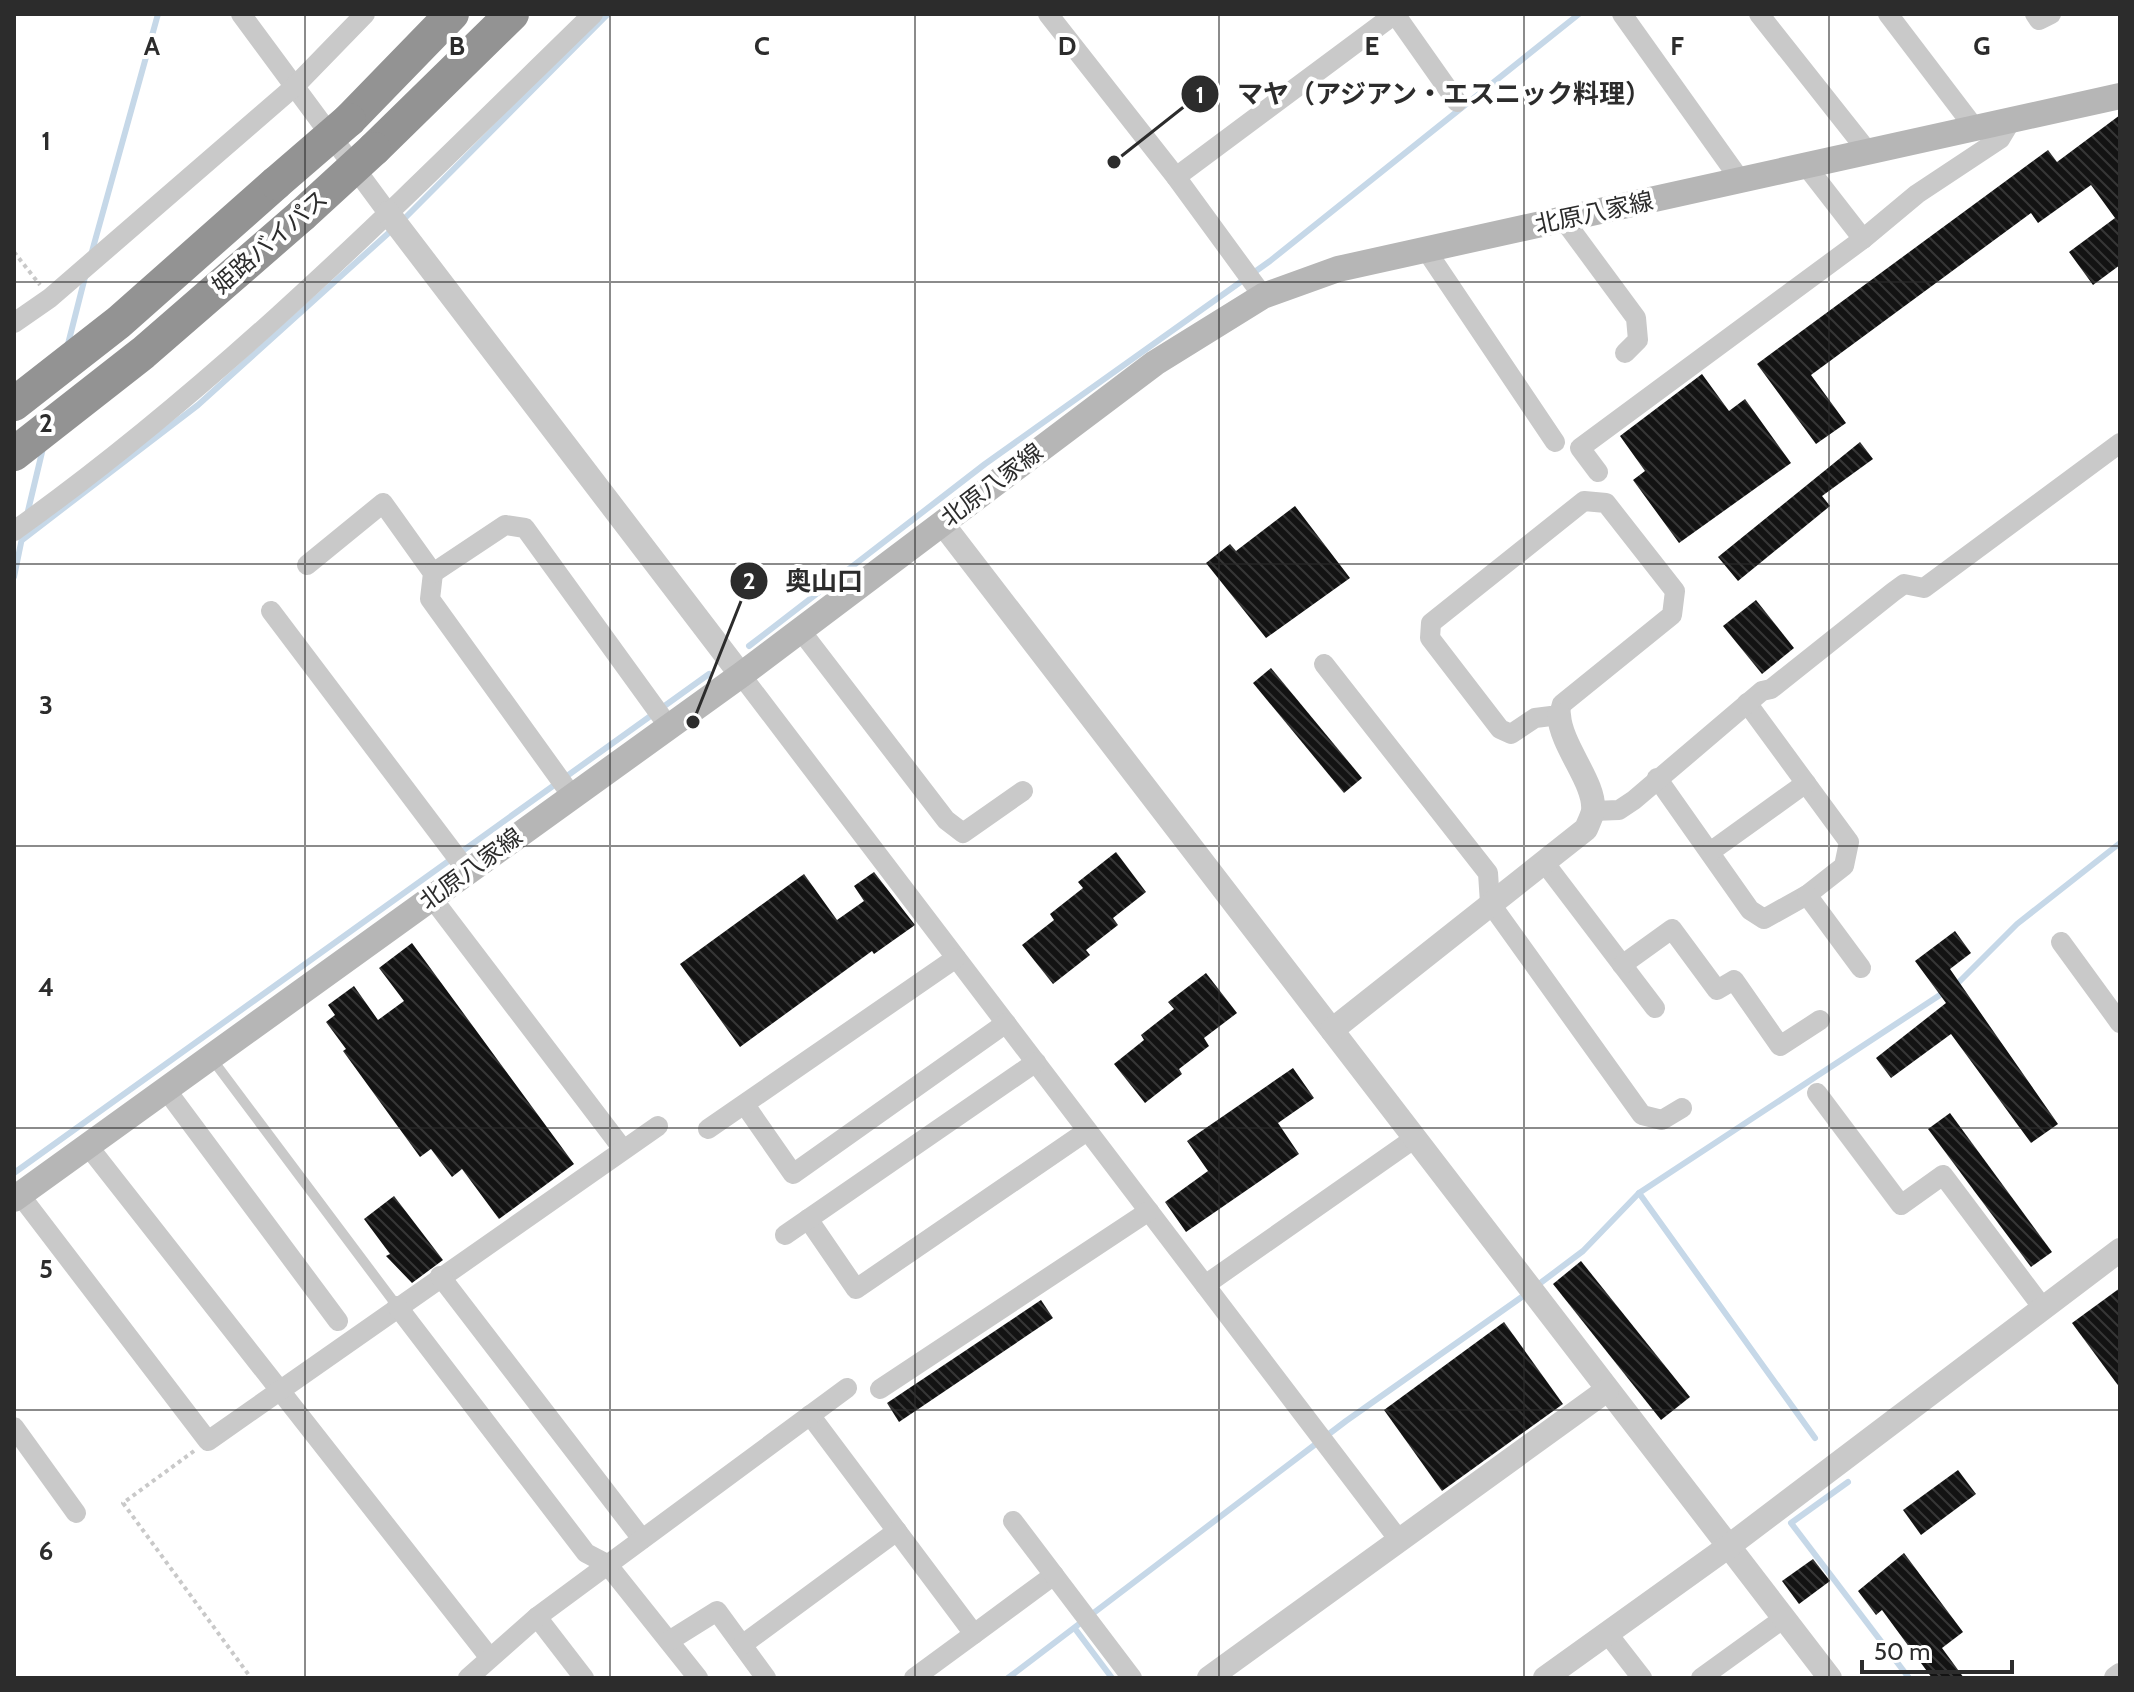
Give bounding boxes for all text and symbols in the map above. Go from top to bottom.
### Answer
text: A [144,30,161,62]
text: B [449,30,465,62]
text: C [754,30,770,62]
text: D [1058,30,1076,62]
text: E [1365,30,1379,62]
text: F [1670,30,1684,62]
text: G [1973,30,1991,62]
callout: マヤ（アジアン・エスニック料理） [1180,69,1668,119]
text: マヤ（アジアン・エスニック料理） [1237,78,1651,110]
text: 1 [1196,80,1204,109]
text: 1 [41,125,51,157]
street label: 姫路バイパス [206,184,333,300]
street label: 北原八家線 [1532,186,1656,239]
text: 2 [39,407,53,439]
street label: 北原八家線 [935,437,1048,532]
callout: 奥山口 [729,556,879,606]
text: 奥山口 [785,565,863,597]
text: 2 [743,566,755,595]
text: 3 [39,689,53,721]
street label: 北原八家線 [414,822,528,916]
text: 4 [38,971,54,1003]
text: 5 [39,1253,53,1285]
text: 6 [39,1535,53,1567]
scale bar [1862,1624,2012,1674]
text: 50 m [1874,1637,1930,1666]

